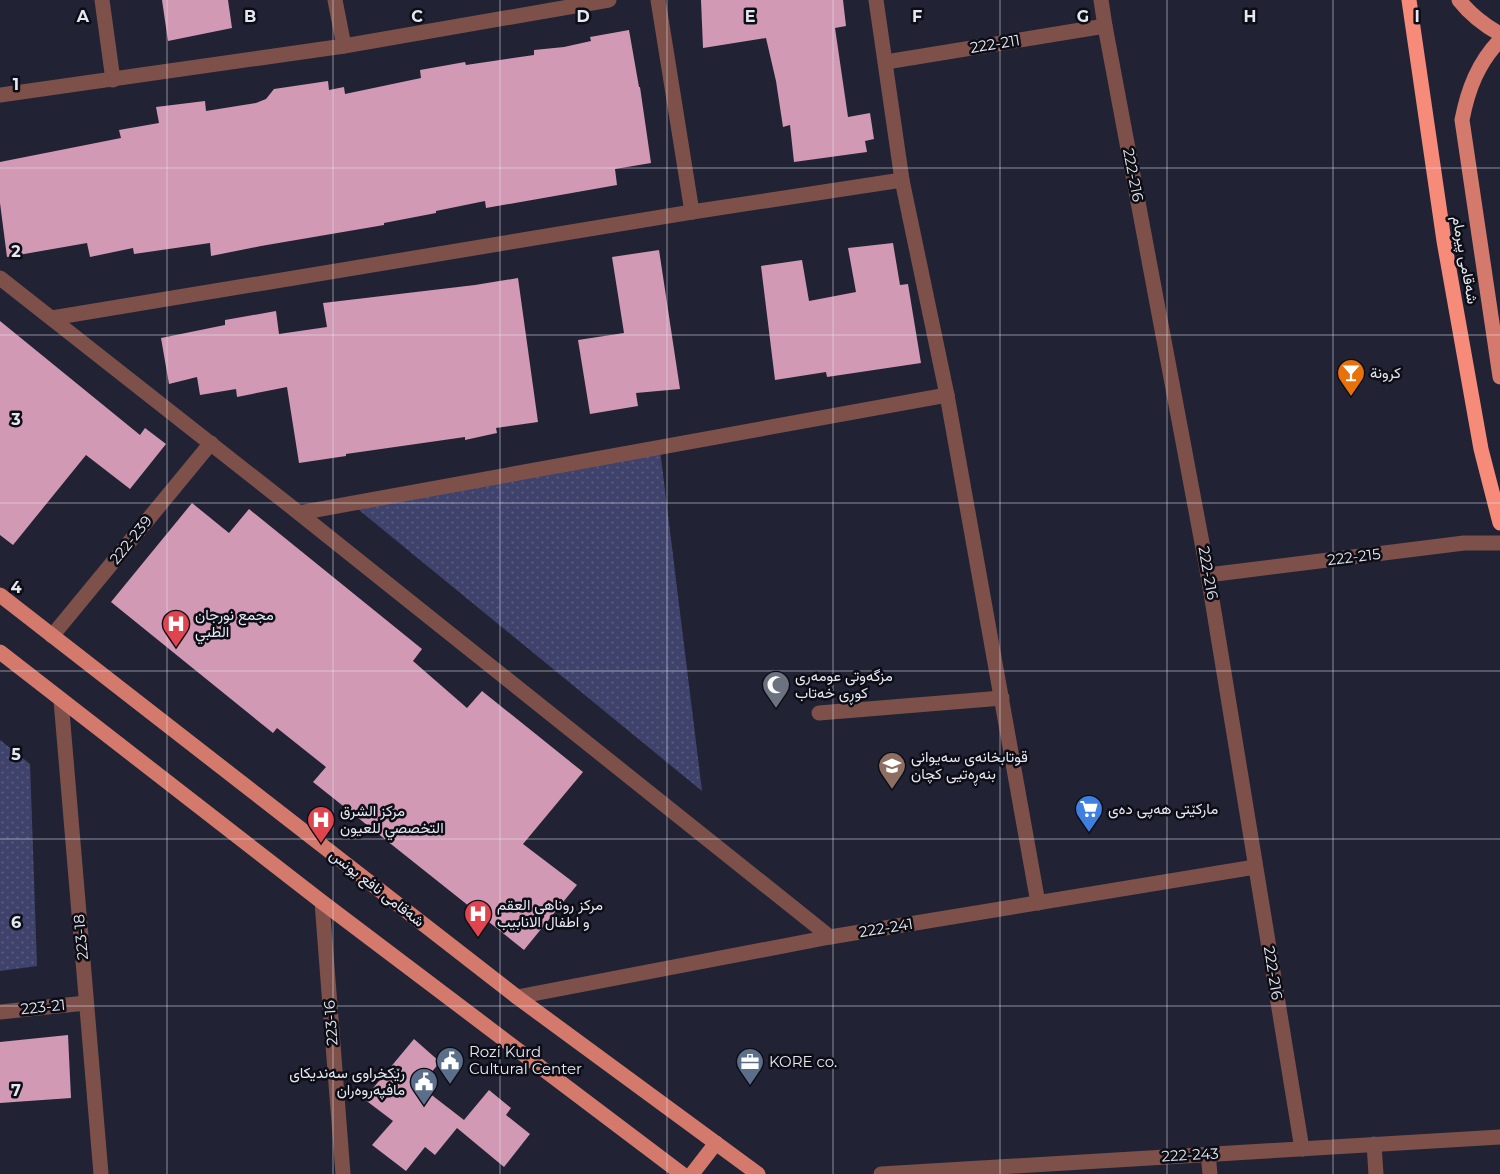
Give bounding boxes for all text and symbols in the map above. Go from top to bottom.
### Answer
text: A [76,7,90,26]
text: B [244,7,256,26]
text: C [411,7,423,26]
text: D [576,7,590,26]
text: E [745,7,755,26]
text: F [912,7,922,26]
text: G [1077,7,1089,26]
text: H [1244,7,1256,26]
text: I [1414,7,1420,26]
street label: 222-211 [969,30,1021,57]
text: 1 [13,75,19,94]
street label: 222-216 [1119,147,1148,203]
street label: شەقامی پیرمام [1447,214,1483,306]
text: 2 [11,242,21,261]
bar icon: كرونة [1336,358,1366,397]
place label: كرونة [1370,363,1401,382]
text: 3 [10,410,21,429]
street label: 222-239 [105,512,156,568]
street label: 222-215 [1326,544,1382,569]
street label: 222-216 [1194,545,1223,601]
text: 4 [10,578,22,597]
place label: مجمع نورجان الطبي [195,605,274,645]
hospital icon: مجمع نورجان الطبي [161,609,191,648]
place label: مزگەوتی عومەری کوڕی خەتاب [795,666,893,705]
mosque icon: مزگەوتی عومەری کوڕی خەتاب [761,670,791,709]
text: 5 [11,745,21,764]
place label: قوتابخانەی سەیوانی بنەڕەتیی کچان [911,747,1028,786]
school or university icon: قوتابخانەی سەیوانی بنەڕەتیی کچان [877,751,907,790]
supermarket icon: مارکێتی هەپی دەی [1074,794,1104,833]
place label: مارکێتی هەپی دەی [1108,799,1218,819]
place label: مركز الشرق التخصصي للعيون [340,801,444,841]
hospital icon: مركز الشرق التخصصي للعيون [306,805,336,844]
street label: شەقامی نافع یونس [325,845,429,932]
place label: مركز روناهي العقم و اطفال الانابيب [497,895,603,931]
hospital icon: مركز روناهي العقم و اطفال الانابيب [463,899,493,938]
text: 6 [11,913,21,932]
street label: 223-18 [69,913,92,961]
street label: 222-241 [858,914,914,941]
street label: 222-216 [1260,945,1287,1001]
street label: 223-21 [20,995,66,1018]
street label: 223-16 [319,1000,342,1046]
place label: Rozi Kurd Cultural Center [469,1042,582,1078]
public building icon: Rozi Kurd Cultural Center [435,1046,465,1085]
office icon: KORE co. [735,1047,765,1086]
place label: KORE co. [769,1052,837,1071]
place label: رێکخراوی سەندیکای مافپەروەران [289,1063,405,1100]
public building icon: رێکخراوی سەندیکای مافپەروەران [409,1067,439,1106]
text: 7 [11,1081,21,1100]
street label: 222-243 [1161,1144,1219,1165]

